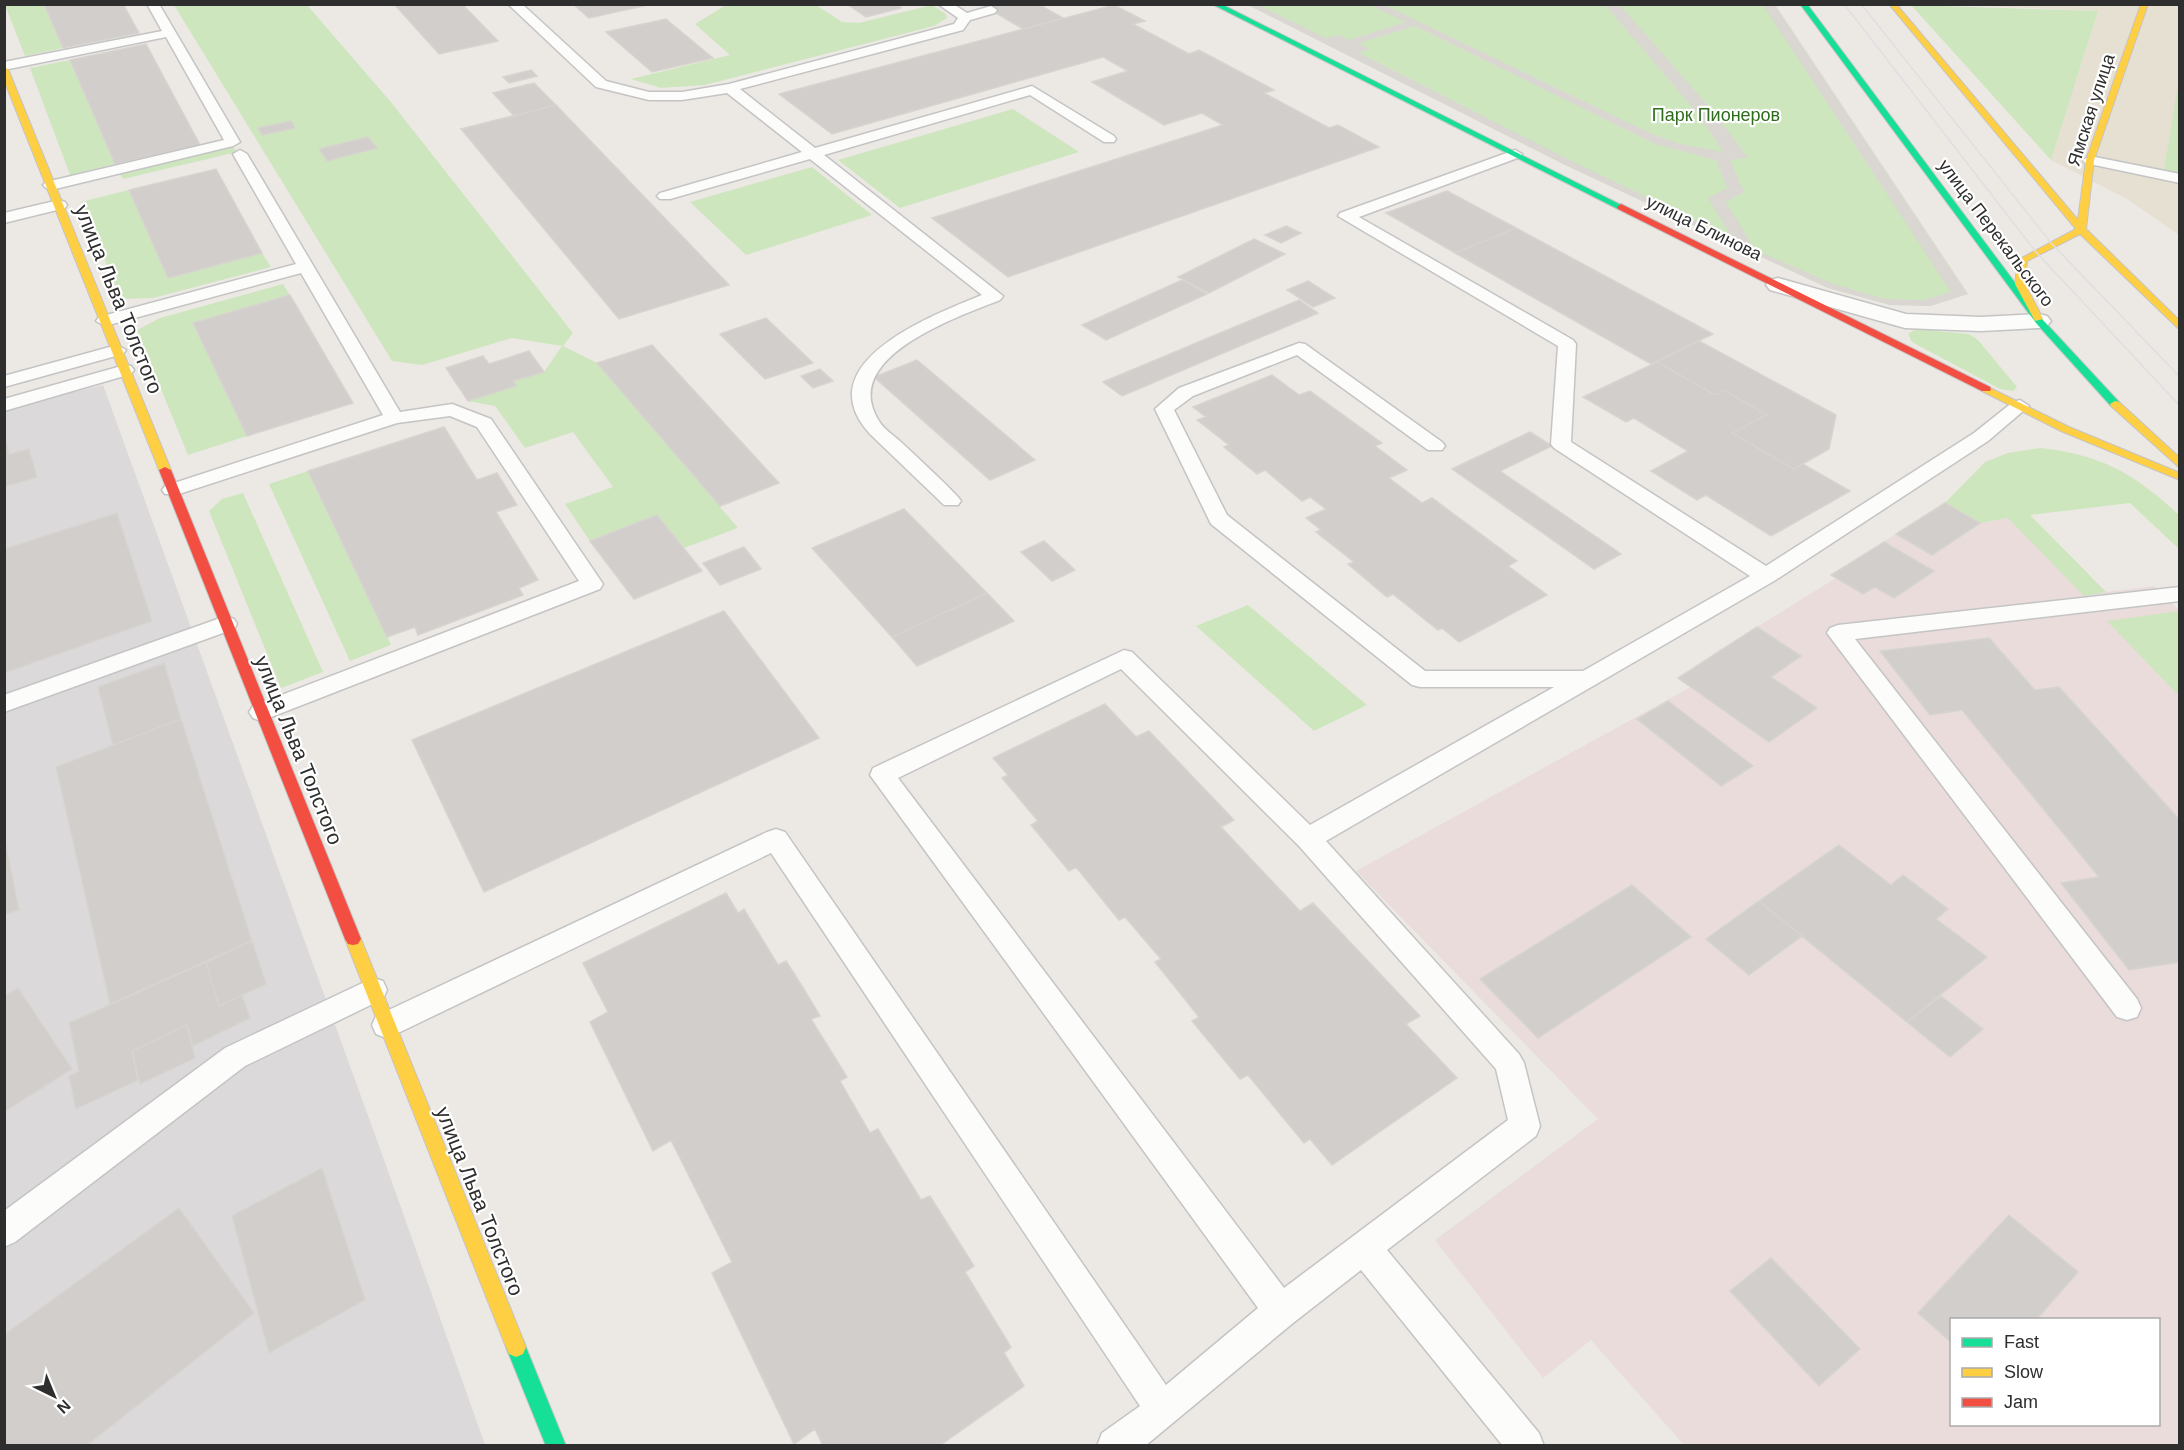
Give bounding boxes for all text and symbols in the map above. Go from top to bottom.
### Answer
street label: Ямская улица [2063,50,2119,169]
park label: Парк Пионеров [1652,105,1780,125]
street label: улица Перекальского [1934,156,2058,310]
street label: улица Блинова [1643,191,1766,265]
street label: улица Льва Толстого [71,201,167,397]
street label: улица Льва Толстого [251,652,347,848]
street label: улица Льва Толстого [432,1103,528,1299]
legend [1950,1318,2160,1426]
text: Fast [2004,1332,2039,1352]
text: Slow [2004,1362,2044,1382]
north arrow [24,1366,84,1426]
text: Jam [2004,1392,2038,1412]
text: N [54,1396,74,1417]

